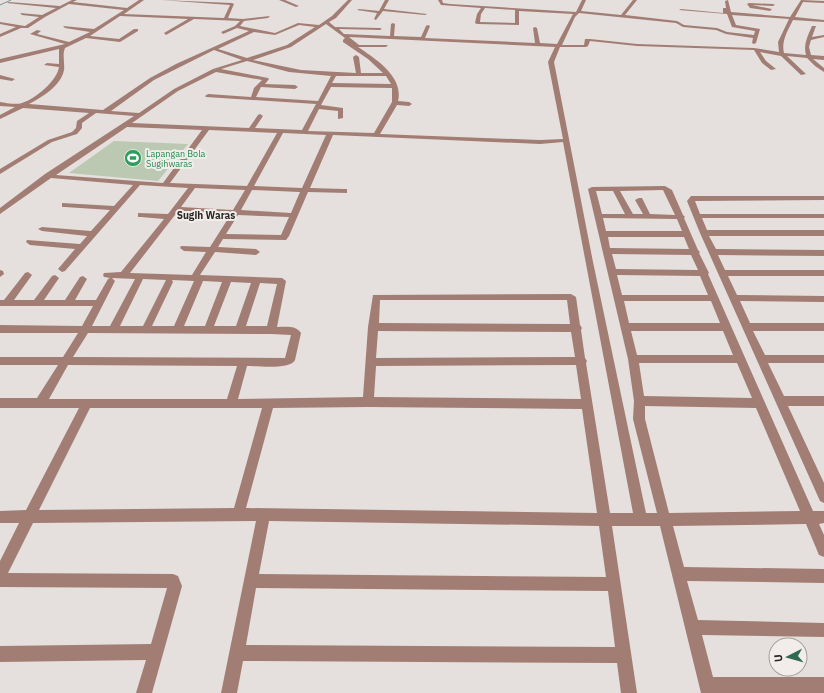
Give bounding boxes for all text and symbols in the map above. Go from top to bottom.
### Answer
sports icon: Lapangan Bola Sugihwaras [123,148,143,168]
place label: Lapangan Bola Sugihwaras [146,148,206,169]
district label: Sugih Waras [177,209,235,222]
north arrow [768,637,808,677]
text: U [771,654,785,663]

